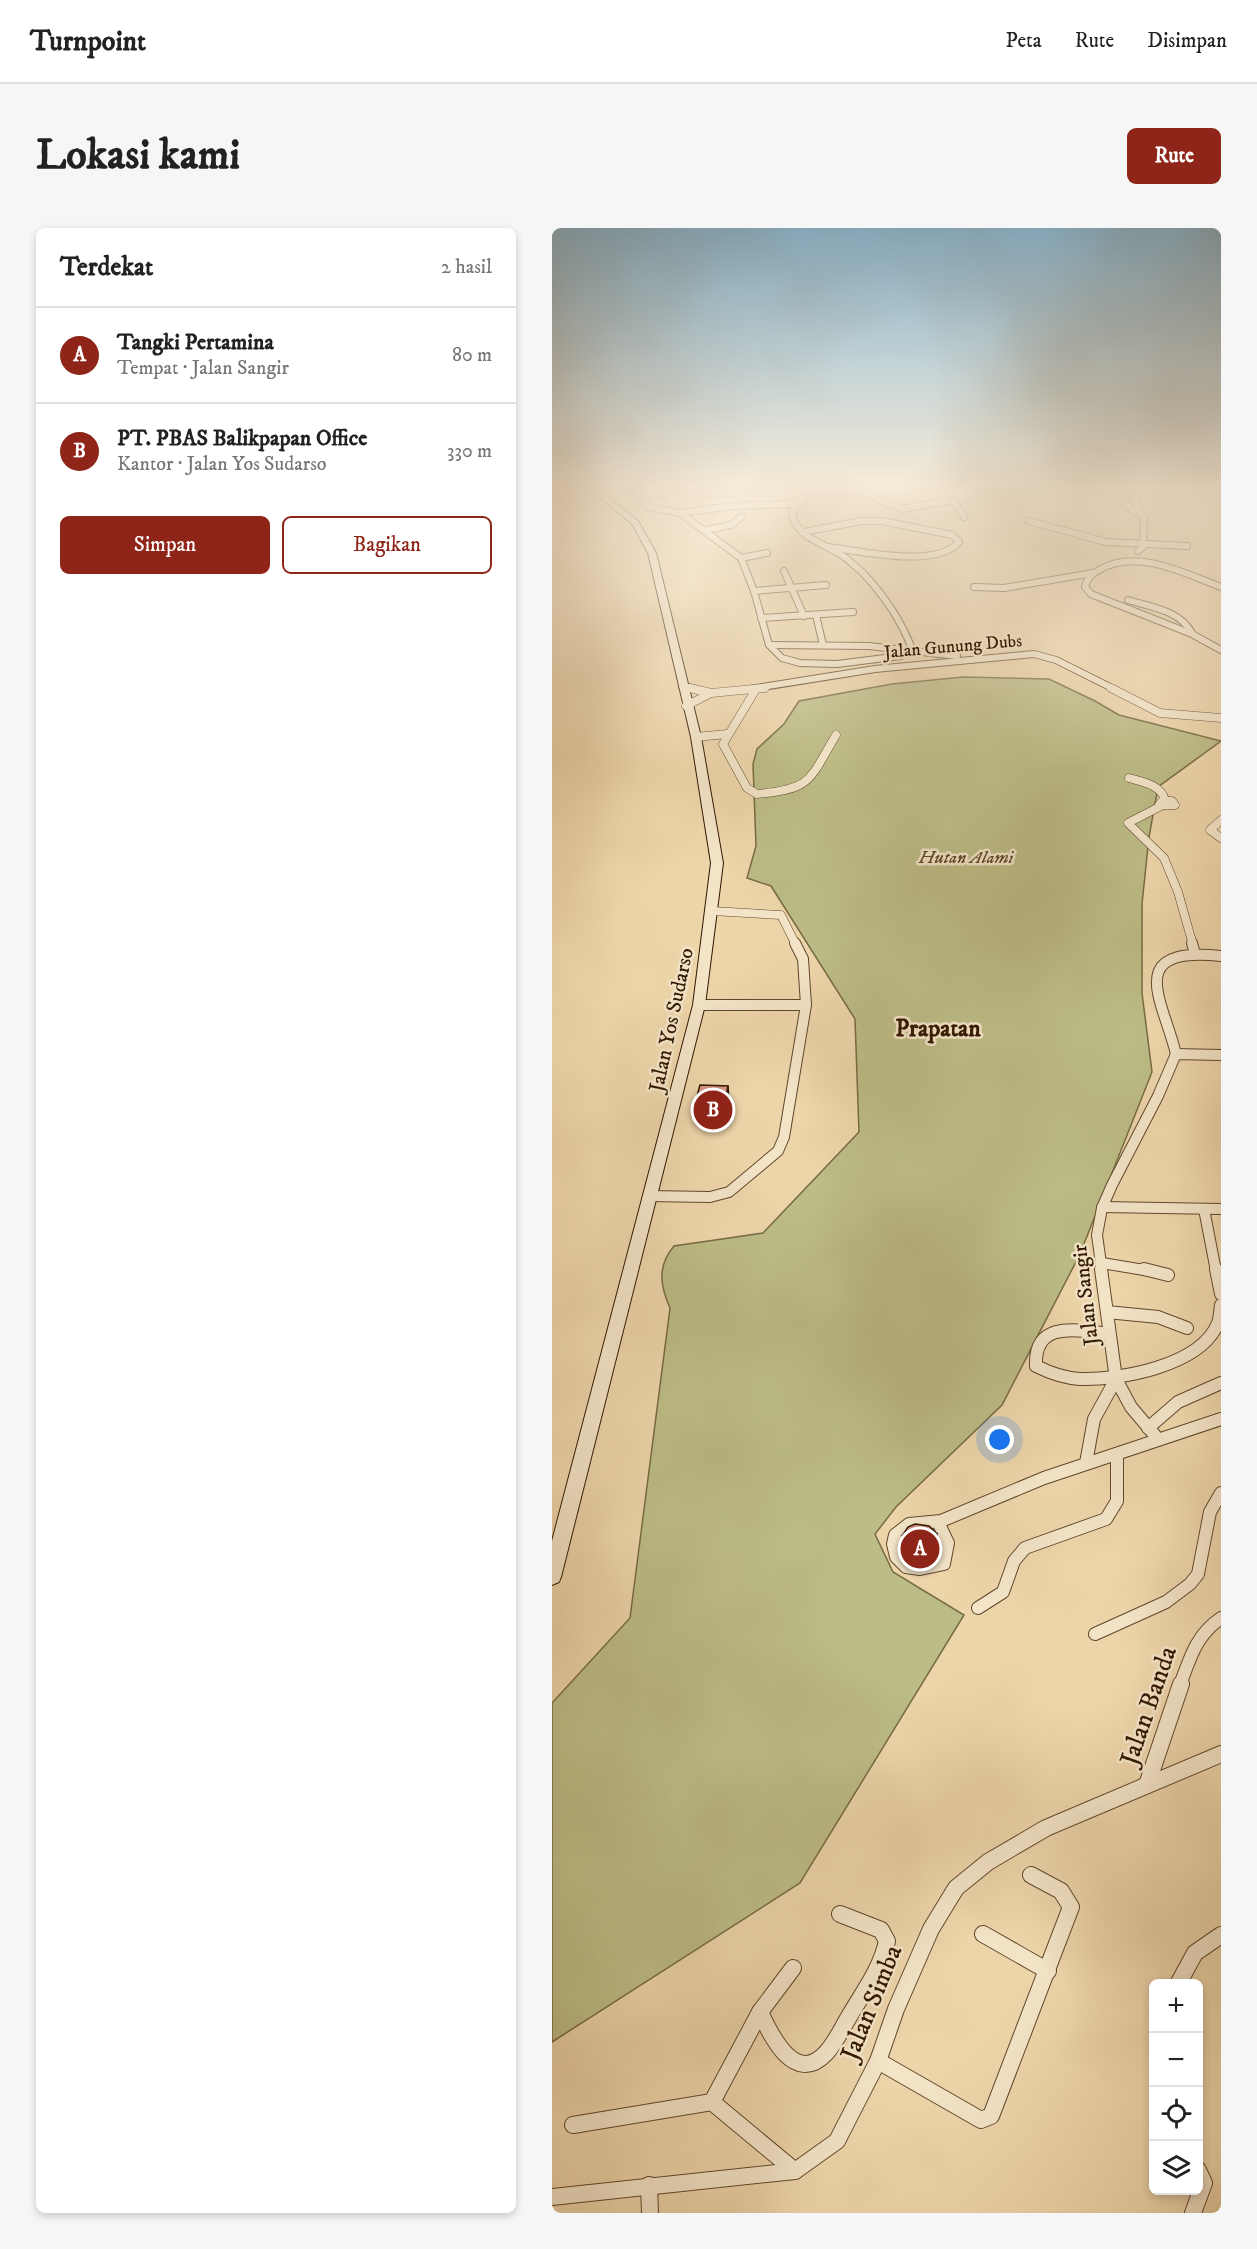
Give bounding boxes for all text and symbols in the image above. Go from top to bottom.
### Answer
text: Turnpoint [30,24,146,59]
text: Peta [1006,28,1042,54]
text: Rute [1075,28,1114,54]
text: Disimpan [1147,28,1227,54]
button: Rute [1127,128,1221,184]
text: Lokasi kami [36,130,240,182]
text: Terdekat [60,251,153,284]
text: 2 hasil [441,255,492,280]
text: Tangki Pertamina [117,329,274,356]
text: A [73,343,86,368]
text: 80 m [452,343,492,368]
text: Tempat · Jalan Sangir [117,356,289,381]
text: PT. PBAS Balikpapan Office [117,425,367,452]
text: B [73,439,86,464]
text: 330 m [447,439,492,464]
text: Kantor · Jalan Yos Sudarso [117,452,327,477]
button: Simpan [60,516,270,574]
button: Bagikan [282,516,492,574]
street label: Jalan Gunung Dubs [881,630,1023,664]
park label: Hutan Alami [918,847,1015,869]
street label: Jalan Yos Sudarso [644,946,700,1096]
district label: Prapatan [895,1014,981,1044]
pin: B [694,1088,732,1132]
street label: Jalan Sangir [1067,1243,1105,1349]
your location [985,1425,1014,1454]
pin: A [900,1526,940,1572]
street label: Jalan Banda [1113,1642,1185,1772]
street label: Jalan Simba [833,1940,910,2068]
map controls [1149,1979,1203,2195]
button: + [1149,1979,1203,2033]
button: − [1149,2033,1203,2087]
button: locate [1149,2087,1203,2141]
button: layers [1149,2141,1203,2195]

